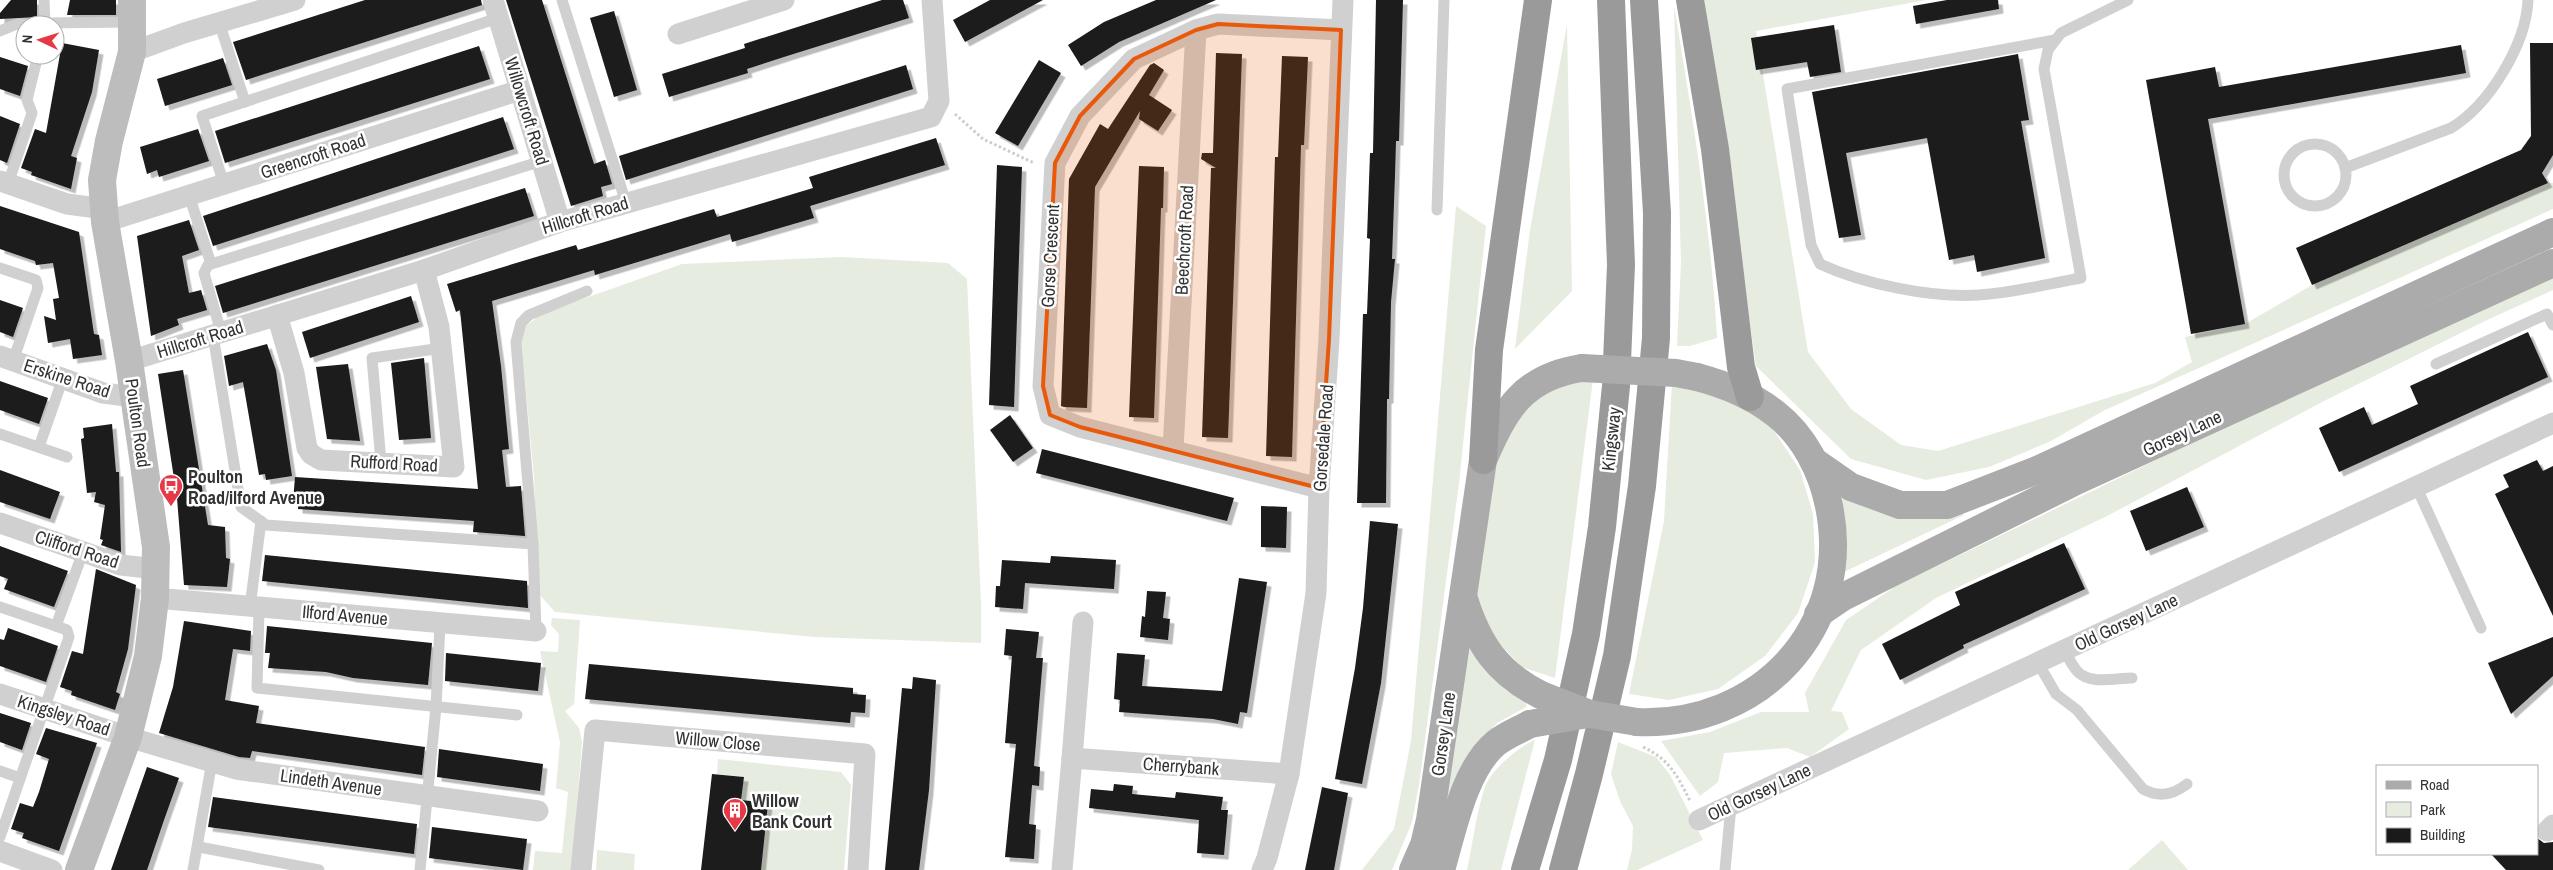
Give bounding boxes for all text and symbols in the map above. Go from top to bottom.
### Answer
north arrow [15,15,65,65]
text: N [18,34,36,44]
street label: Willowcroft Road [499,54,555,168]
street label: Greencroft Road [257,127,369,185]
street label: Beechcroft Road [1169,184,1199,296]
street label: Hillcroft Road [539,190,631,240]
street label: Gorse Crescent [1035,204,1065,308]
street label: Hillcroft Road [154,314,246,364]
street label: Erskine Road [21,352,113,404]
street label: Poulton Road [119,377,157,469]
street label: Gorsedale Road [1307,384,1339,492]
street label: Gorsey Lane [2138,404,2226,462]
street label: Kingsway [1595,405,1627,472]
street label: Rufford Road [350,448,438,478]
place label: Poulton Road/ilford Avenue [188,464,322,510]
bus stop icon: Poulton Road/ilford Avenue [158,473,184,507]
street label: Clifford Road [32,524,122,574]
street label: Old Gorsey Lane [2070,587,2182,657]
street label: Ilford Avenue [301,599,389,631]
street label: Kingsley Road [14,688,114,742]
street label: Gorsey Lane [1425,690,1461,778]
street label: Willow Close [674,725,762,757]
street label: Cherrybank [1142,751,1221,781]
street label: Old Gorsey Lane [1703,757,1815,827]
street label: Lindeth Avenue [279,762,383,802]
legend [2376,765,2538,855]
text: Road [2420,774,2449,795]
place label: Willow Bank Court [752,788,832,834]
building icon: Willow Bank Court [722,797,748,831]
text: Park [2420,799,2446,820]
text: Building [2420,824,2465,845]

